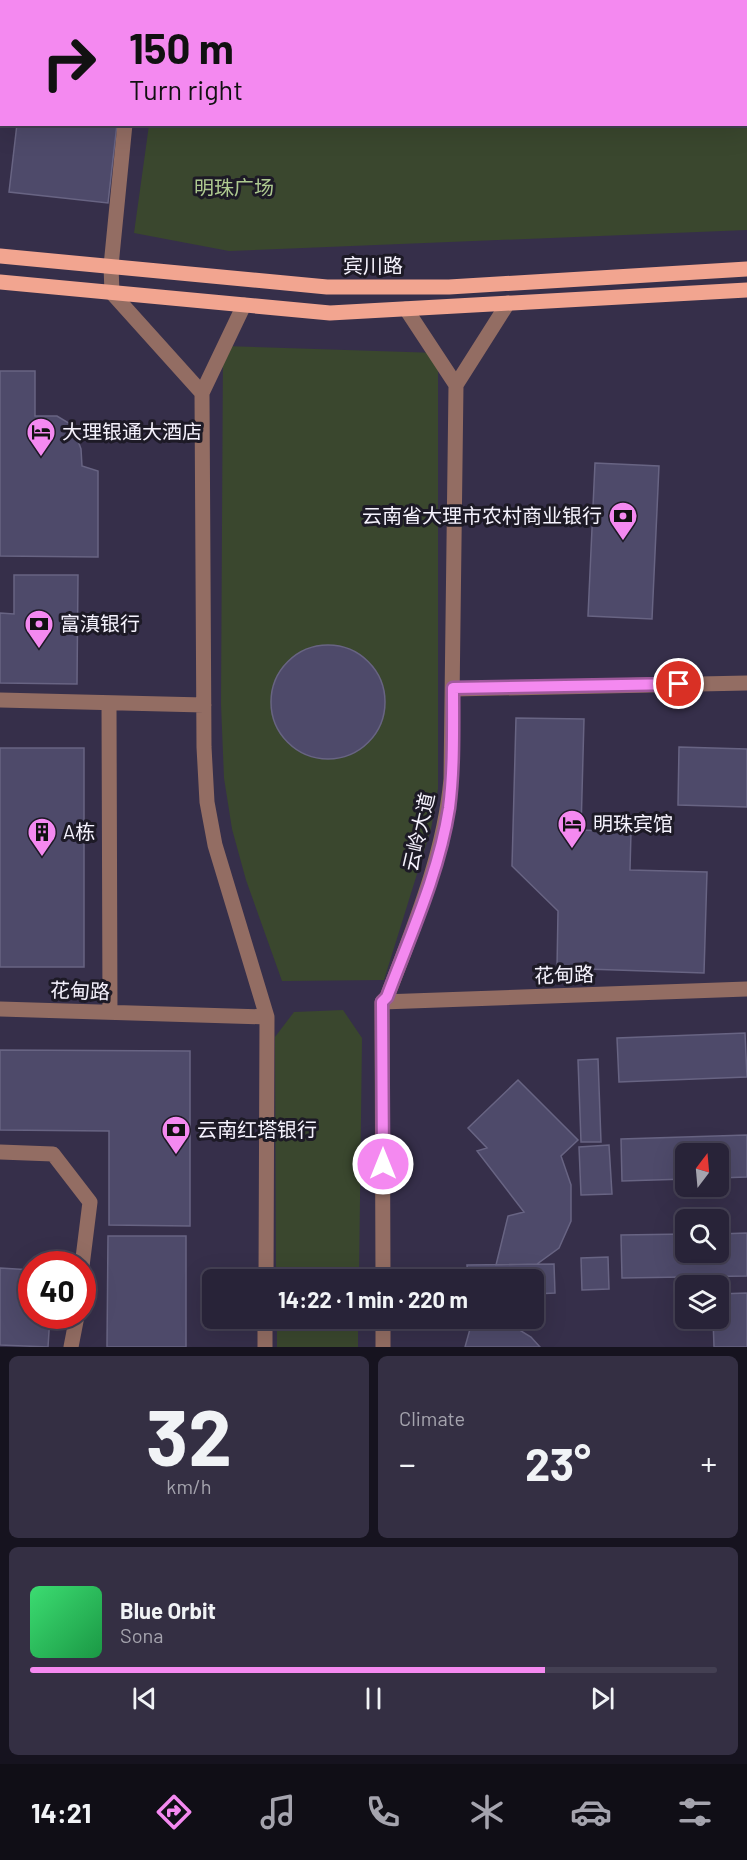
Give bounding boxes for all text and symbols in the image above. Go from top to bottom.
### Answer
text: 150 m [129,22,234,72]
icon: right [30,24,108,102]
text: Turn right [129,73,243,105]
park label: 明珠广场 [194,175,274,199]
street label: 宾川路 [343,253,403,277]
hotel icon: 大理银通大酒店 [25,416,57,458]
place label: 大理银通大酒店 [62,419,202,443]
bank icon: 云南省大理市农村商业银行 [607,500,639,542]
place label: 云南省大理市农村商业银行 [362,503,602,527]
bank icon: 富滇银行 [23,608,55,650]
place label: 富滇银行 [60,611,140,635]
pin [653,658,704,709]
icon: arrive [662,667,695,700]
street label: 云岭大道 [397,790,439,873]
hotel icon: 明珠宾馆 [556,808,588,850]
place label: 明珠宾馆 [593,811,673,835]
building icon: A栋 [26,816,58,858]
place label: A栋 [63,819,95,843]
street label: 花甸路 [534,961,594,987]
street label: 花甸路 [50,977,110,1003]
bank icon: 云南红塔银行 [160,1114,192,1156]
place label: 云南红塔银行 [197,1117,317,1141]
position arrow [351,1132,415,1196]
north arrow [675,1143,729,1197]
map controls [675,1143,729,1329]
button: search [675,1209,729,1263]
speed limit sign: 40 [18,1251,96,1329]
button: layers [675,1275,729,1329]
text: 14:22 · 1 min · 220 m [278,1286,468,1312]
text: 32 [146,1388,232,1482]
text: Climate [399,1406,465,1430]
text: 23° [525,1436,591,1490]
text: − [399,1443,416,1483]
text: + [700,1443,717,1483]
text: km/h [166,1474,212,1498]
text: Blue Orbit [120,1597,216,1623]
text: Sona [120,1623,164,1647]
icon: previous [128,1682,161,1715]
icon: pause [357,1682,390,1715]
icon: next [586,1682,619,1715]
icon: directions [153,1791,195,1833]
icon: music [257,1791,299,1833]
icon: phone [362,1791,404,1833]
icon: climate [466,1791,508,1833]
icon: car [570,1791,612,1833]
icon: filters [674,1791,716,1833]
text: 14:21 [31,1796,91,1828]

